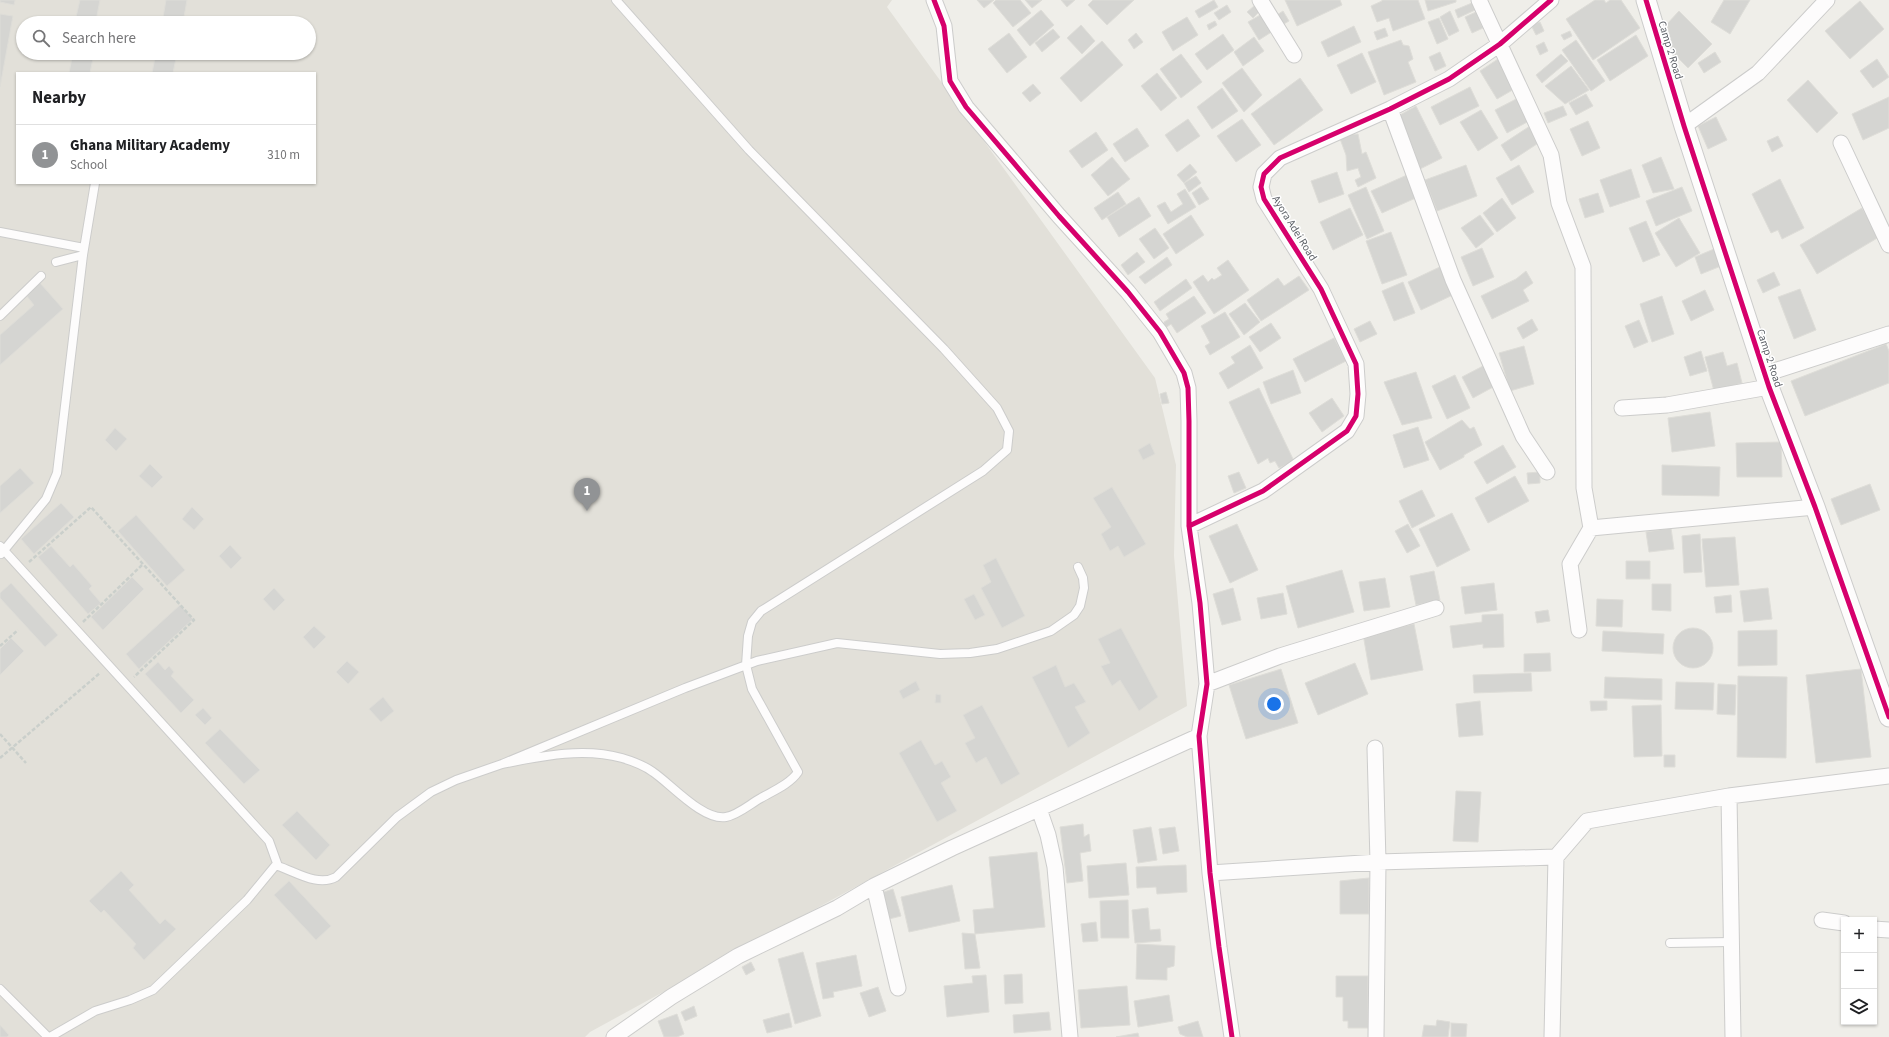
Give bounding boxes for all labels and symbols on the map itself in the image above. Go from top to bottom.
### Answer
street label: Camp 2 Road [1655,19,1687,81]
street label: Ayora Adei Road [1269,193,1321,264]
street label: Camp 2 Road [1753,327,1786,389]
pin: 1 [574,478,600,511]
your location [1264,694,1284,714]

